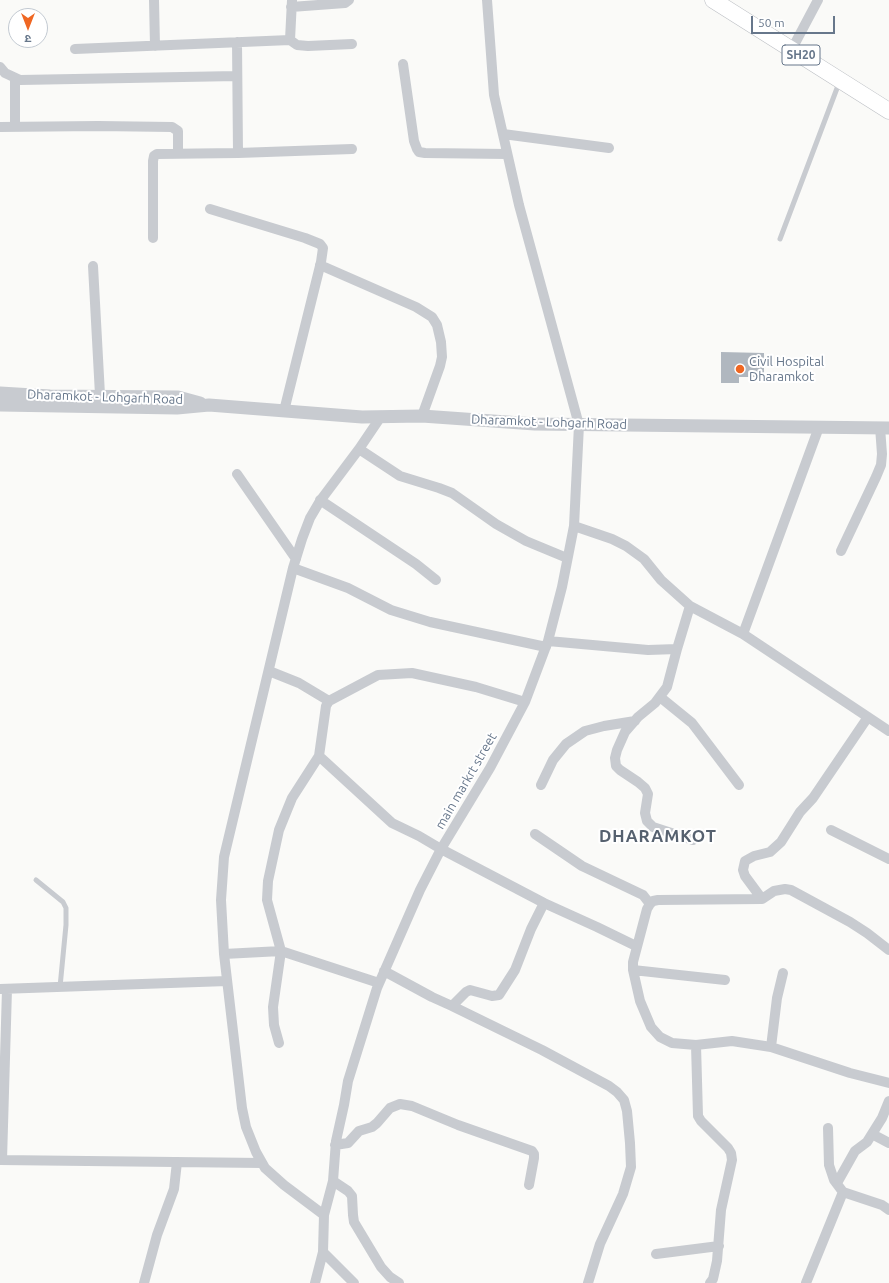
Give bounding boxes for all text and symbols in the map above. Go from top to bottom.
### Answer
north arrow [8,8,48,48]
scale bar [753,8,837,34]
text: 50 m [758,16,785,29]
text: उ [25,33,31,45]
road number: SH20 [782,45,820,65]
place label: Civil Hospital Dharamkot [749,354,824,385]
marker: Civil Hospital Dharamkot [734,363,746,375]
street label: Dharamkot - Lohgarh Road [27,386,183,408]
street label: Dharamkot - Lohgarh Road [471,411,627,433]
street label: main markrt street [432,730,500,832]
district label: DHARAMKOT [599,826,717,846]

